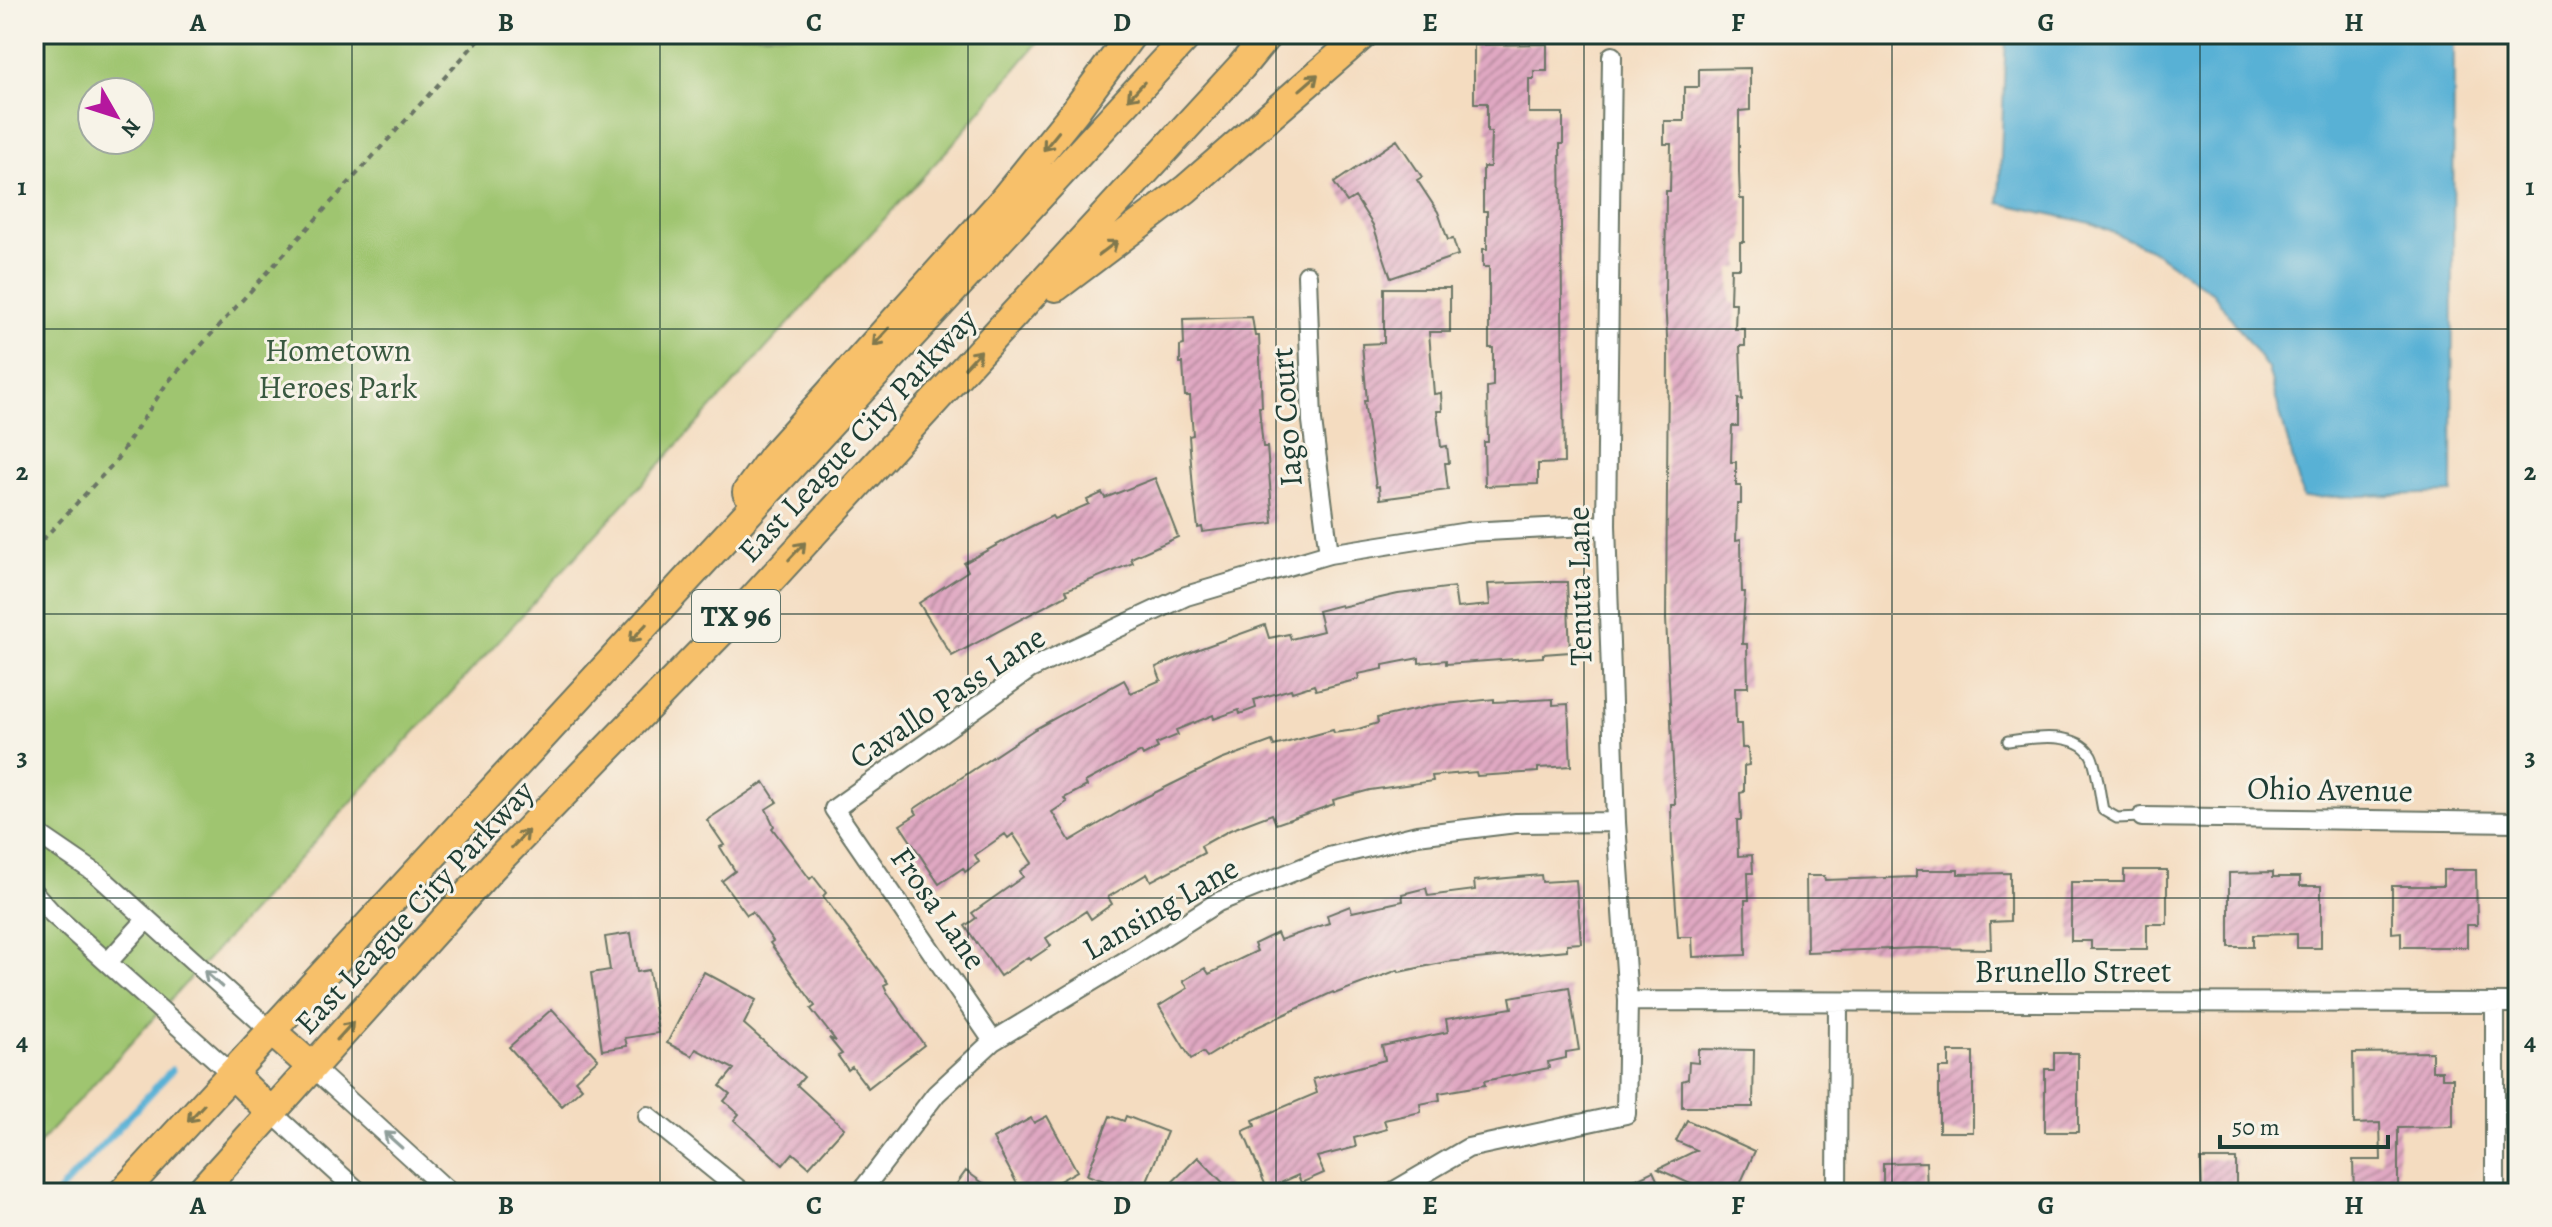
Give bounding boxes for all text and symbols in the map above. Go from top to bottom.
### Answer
text: A [189,5,207,40]
text: B [498,5,514,40]
text: C [806,5,822,40]
text: D [1113,5,1131,40]
text: E [1422,5,1438,40]
text: F [1731,5,1745,40]
text: G [2037,5,2055,40]
text: H [2344,5,2364,40]
one-way arrow [1298,74,1318,92]
north arrow [76,76,156,156]
one-way arrow [1127,81,1145,101]
text: N [114,112,147,144]
one-way arrow [1042,130,1060,151]
text: 1 [17,169,27,204]
text: 1 [2525,169,2535,204]
one-way arrow [1097,239,1119,256]
street label: East League City Parkway [727,298,987,572]
one-way arrow [873,327,891,347]
park label: Hometown Heroes Park [258,328,418,409]
street label: Iago Court [1259,346,1313,488]
one-way arrow [963,349,982,369]
text: 2 [16,454,29,489]
text: 2 [2524,454,2537,489]
street label: Tenuta Lane [1556,506,1602,666]
one-way arrow [788,541,806,561]
road number: TX 96 [692,590,780,642]
street label: Cavallo Pass Lane [840,615,1054,779]
one-way arrow [629,623,647,643]
text: 3 [16,739,28,774]
text: 3 [2524,739,2536,774]
street label: Ohio Avenue [2247,766,2413,812]
street label: East League City Parkway [284,770,544,1044]
one-way arrow [510,829,529,849]
street label: Frosa Lane [881,838,997,978]
street label: Lansing Lane [1074,846,1246,970]
street label: Brunello Street [1975,949,2171,993]
one-way arrow [203,969,223,988]
one-way arrow [335,1022,353,1042]
text: 4 [16,1024,28,1059]
text: 4 [2524,1024,2536,1059]
scale bar [2220,1099,2388,1149]
one-way arrow [186,1103,205,1123]
text: 50 m [2232,1111,2280,1143]
one-way arrow [383,1132,403,1150]
text: A [189,1188,207,1223]
text: B [498,1188,514,1223]
text: C [806,1188,822,1223]
text: D [1113,1188,1131,1223]
text: E [1422,1188,1438,1223]
text: F [1731,1188,1745,1223]
text: G [2037,1188,2055,1223]
text: H [2344,1188,2364,1223]

